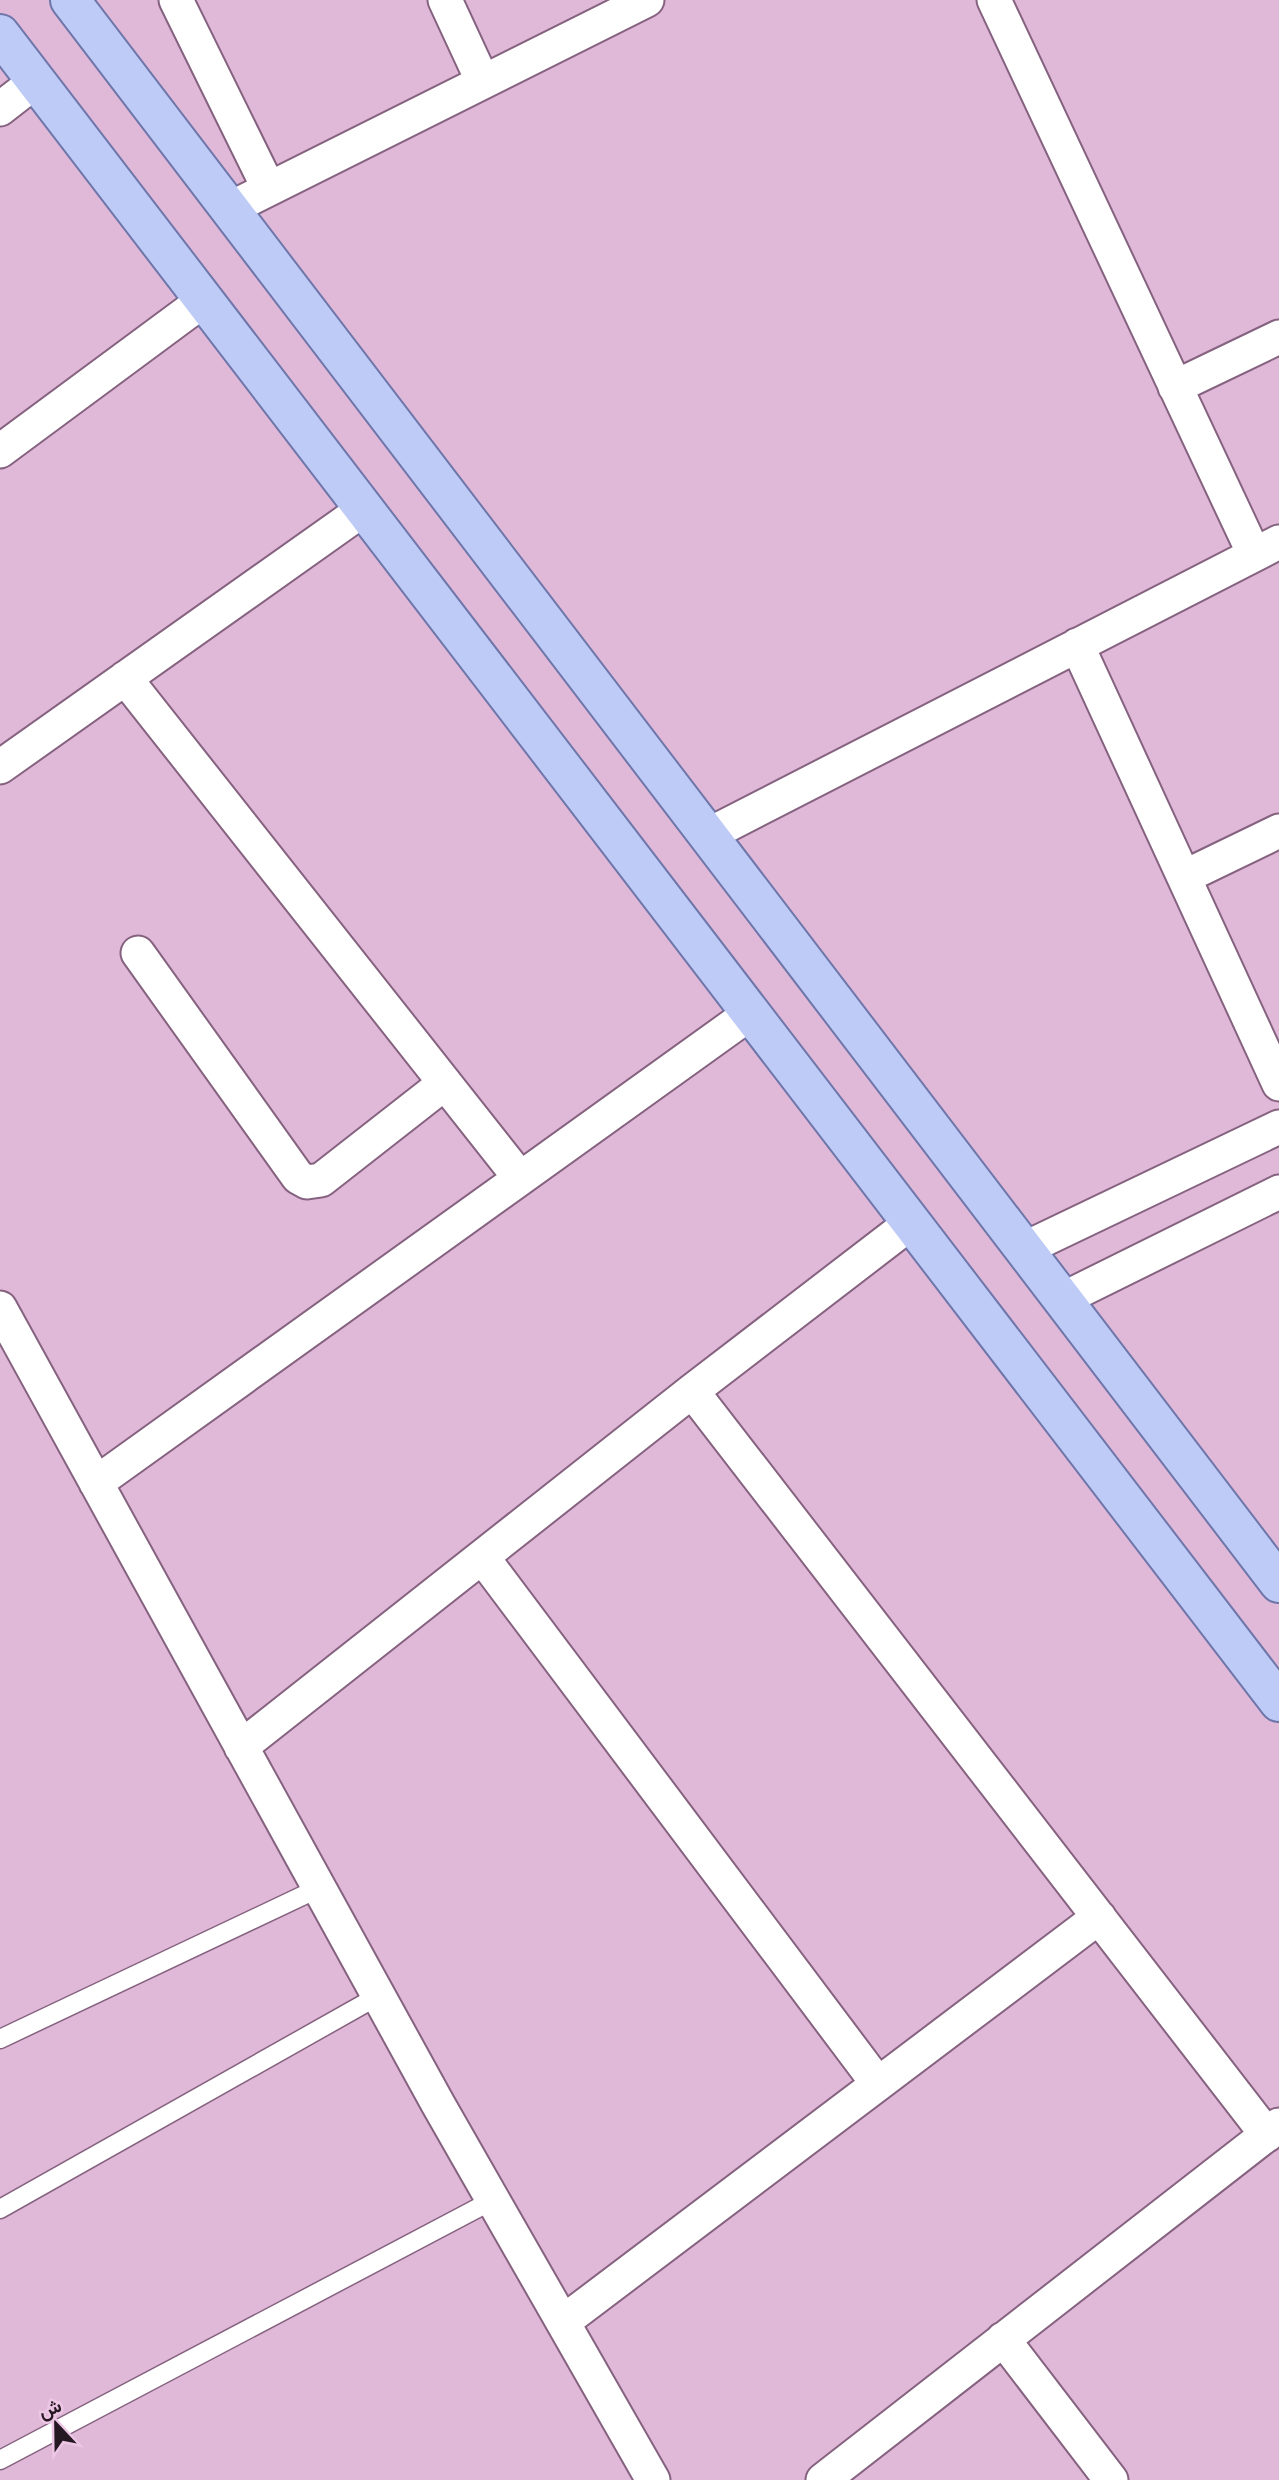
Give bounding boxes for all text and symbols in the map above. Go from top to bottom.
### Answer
north arrow [21,2389,91,2459]
text: ش [35,2393,65,2424]

